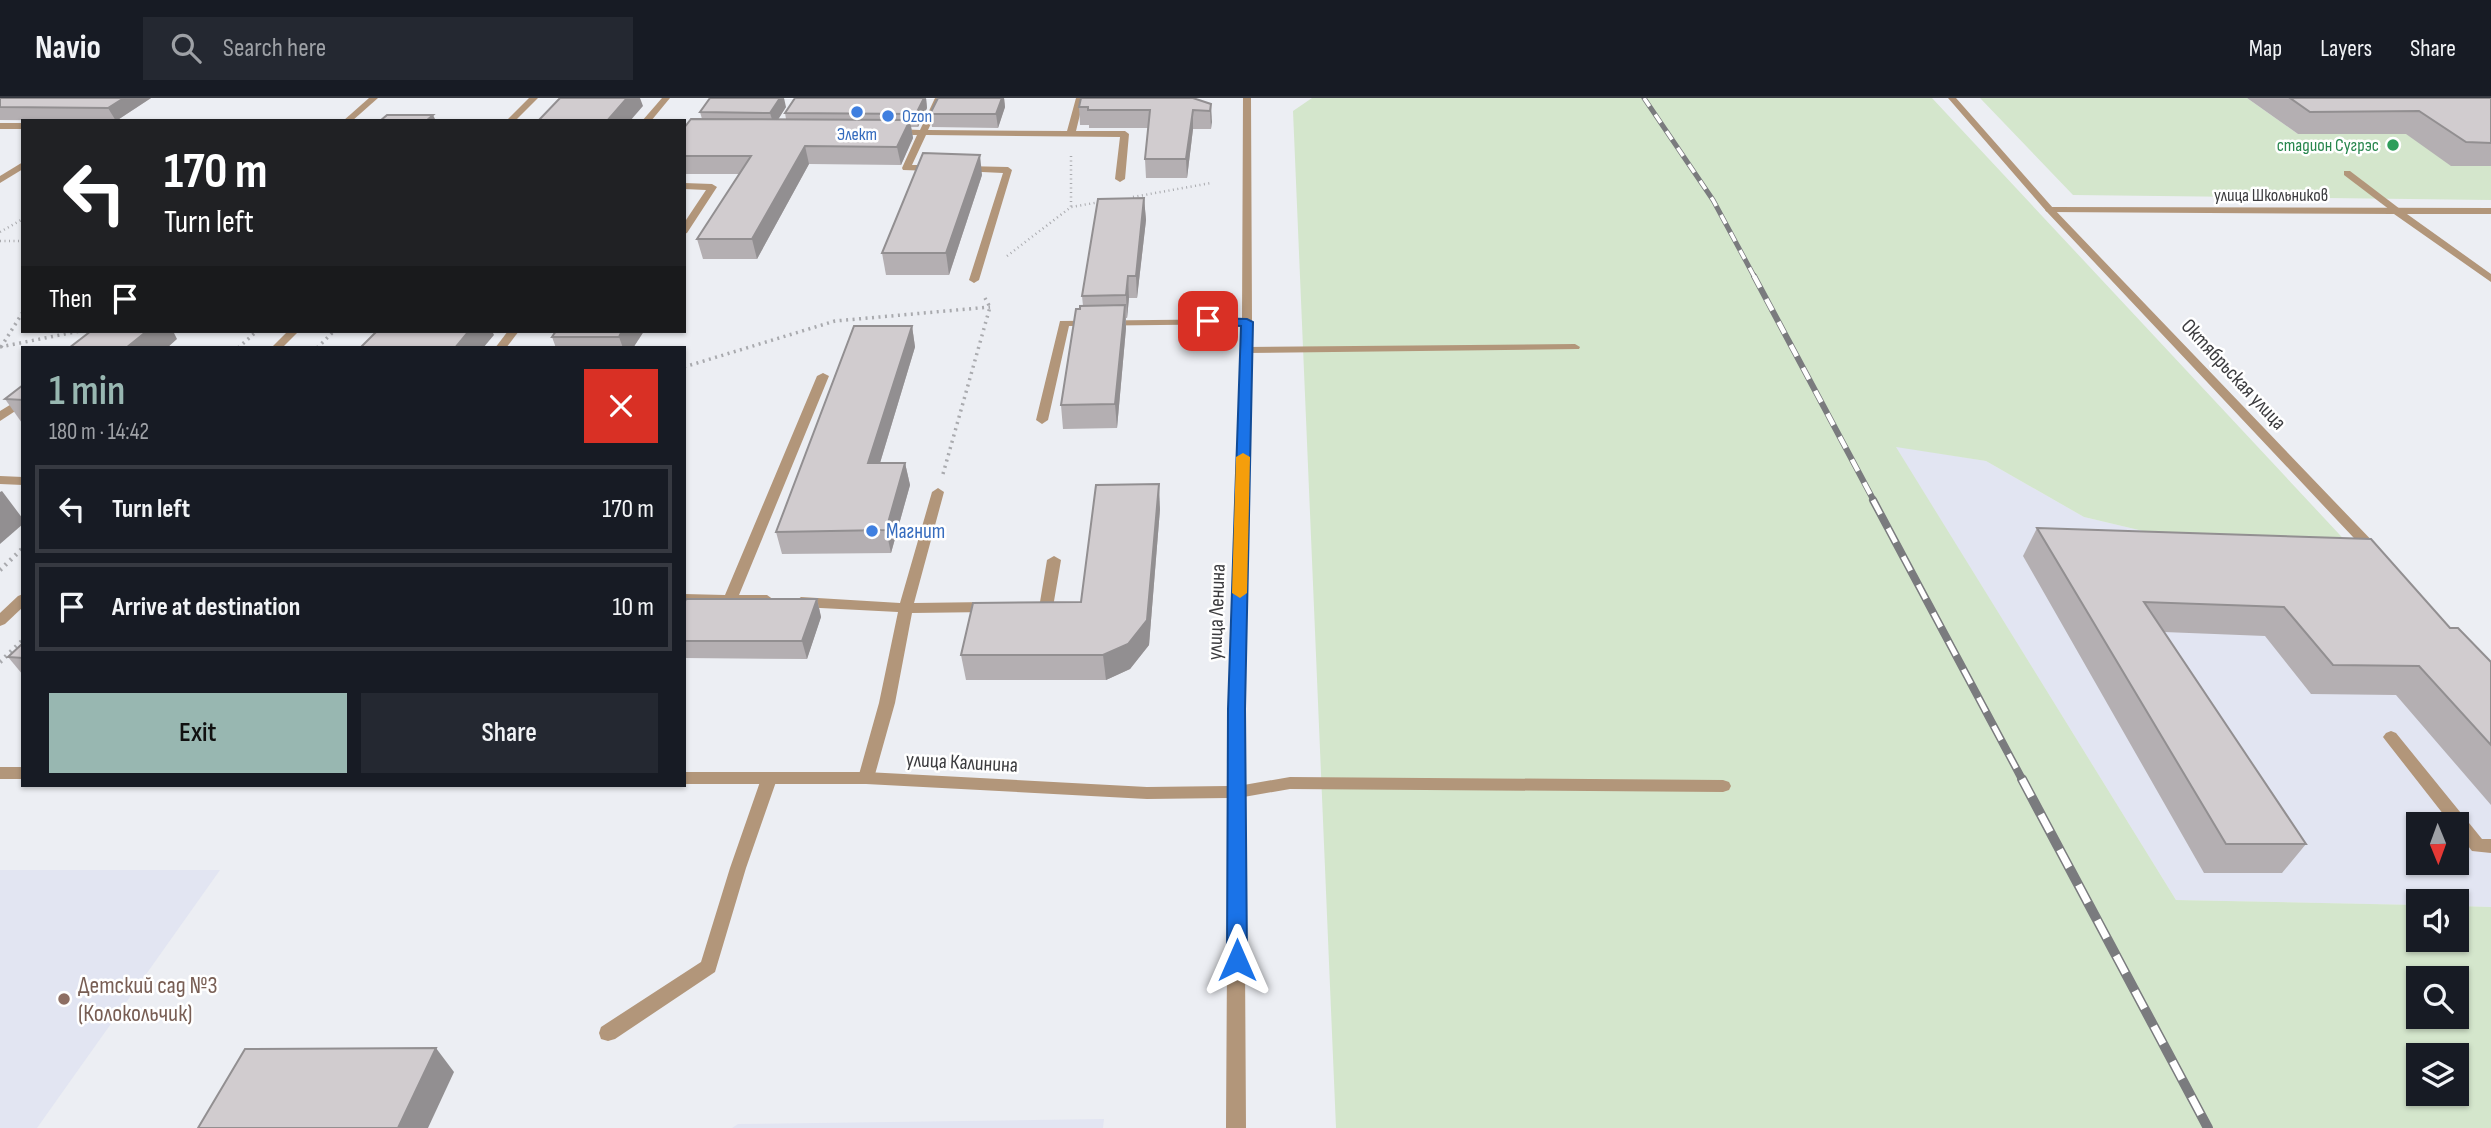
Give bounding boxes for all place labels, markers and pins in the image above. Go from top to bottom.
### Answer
marker: Элект [849,104,865,120]
place label: Ozon [902,106,932,127]
marker: Ozon [880,108,896,124]
place label: Элект [837,124,877,145]
place label: стадион Сугрэс [2277,135,2379,156]
marker: стадион Сугрэс [2385,137,2401,153]
pin [1178,291,1238,351]
place label: Магнит [886,519,945,544]
marker: Магнит [864,523,880,539]
place label: Детский сад №3 (Колокольчик) [78,971,218,1028]
marker: Детский сад №3 (Колокольчик) [56,991,72,1007]

